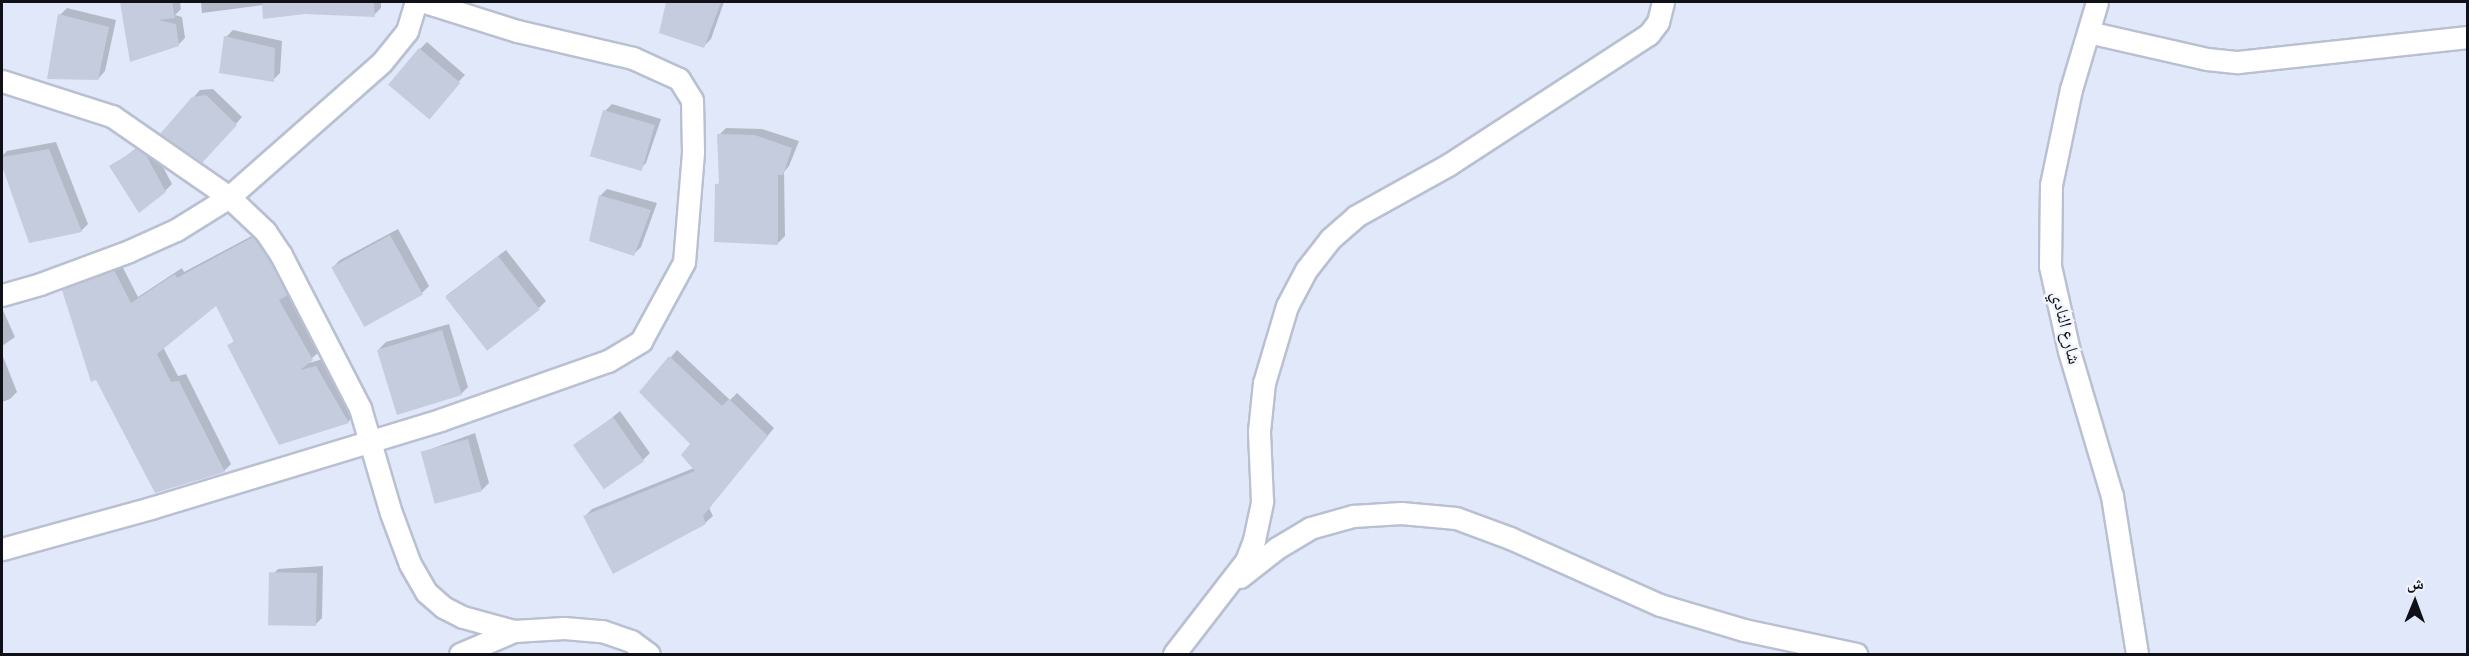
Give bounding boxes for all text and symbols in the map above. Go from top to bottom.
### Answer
street label: شارع النادي [2046,289,2084,367]
north arrow [2385,572,2445,632]
text: ش [2407,573,2424,595]

